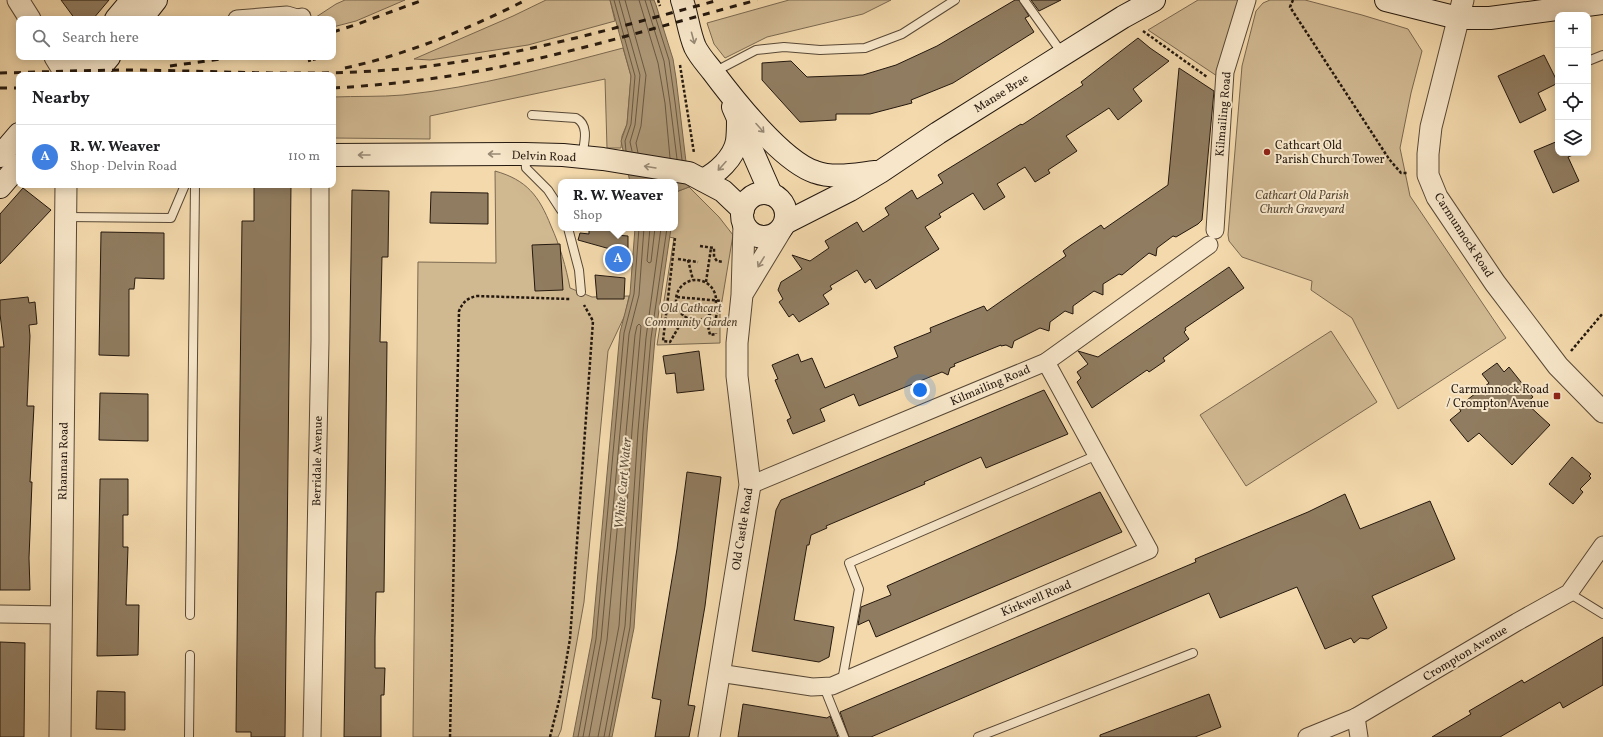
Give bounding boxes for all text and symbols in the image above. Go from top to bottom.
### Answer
map controls [1555,12,1591,156]
button: + [1555,12,1591,48]
search box [16,16,336,60]
icon: search [30,27,52,49]
text: Search here [62,28,139,49]
one-way arrow [689,31,697,44]
button: − [1555,48,1591,84]
street label: Manse Brae [971,71,1032,117]
street label: Kilmailing Road [1212,71,1236,157]
button: locate [1555,84,1591,120]
text: Nearby [32,87,90,110]
button: layers [1555,120,1591,156]
one-way arrow [755,123,765,133]
text: R. W. Weaver [70,137,160,158]
place label: Cathcart Old Parish Church Tower [1275,138,1385,168]
marker: Cathcart Old Parish Church Tower [1262,147,1272,157]
text: A [40,148,50,166]
text: 110 m [288,148,320,166]
street label: Delvin Road [511,148,577,166]
one-way arrow [488,150,501,158]
one-way arrow [358,151,371,159]
text: Shop · Delvin Road [70,158,177,176]
one-way arrow [718,160,727,170]
one-way arrow [644,163,657,171]
popup [558,179,678,231]
text: R. W. Weaver [573,186,663,207]
park label: Cathcart Old Parish Church Graveyard [1255,188,1349,218]
street label: Carmunnock Road [1430,190,1497,281]
text: Shop [573,207,602,225]
pin: A [605,244,631,274]
one-way arrow [756,256,764,268]
park label: Old Cathcart Community Garden [645,301,737,331]
street label: Kilmailing Road [948,362,1033,410]
your location [910,380,930,400]
place label: Carmunnock Road / Crompton Avenue [1446,382,1549,412]
marker: Carmunnock Road / Crompton Avenue [1552,391,1562,401]
street label: Berridale Avenue [309,415,327,506]
street label: Rhannan Road [55,422,73,500]
water label: White Cart Water [611,437,637,529]
street label: Old Castle Road [729,486,757,572]
street label: Kirkwell Road [999,577,1074,621]
street label: Crompton Avenue [1420,622,1511,685]

